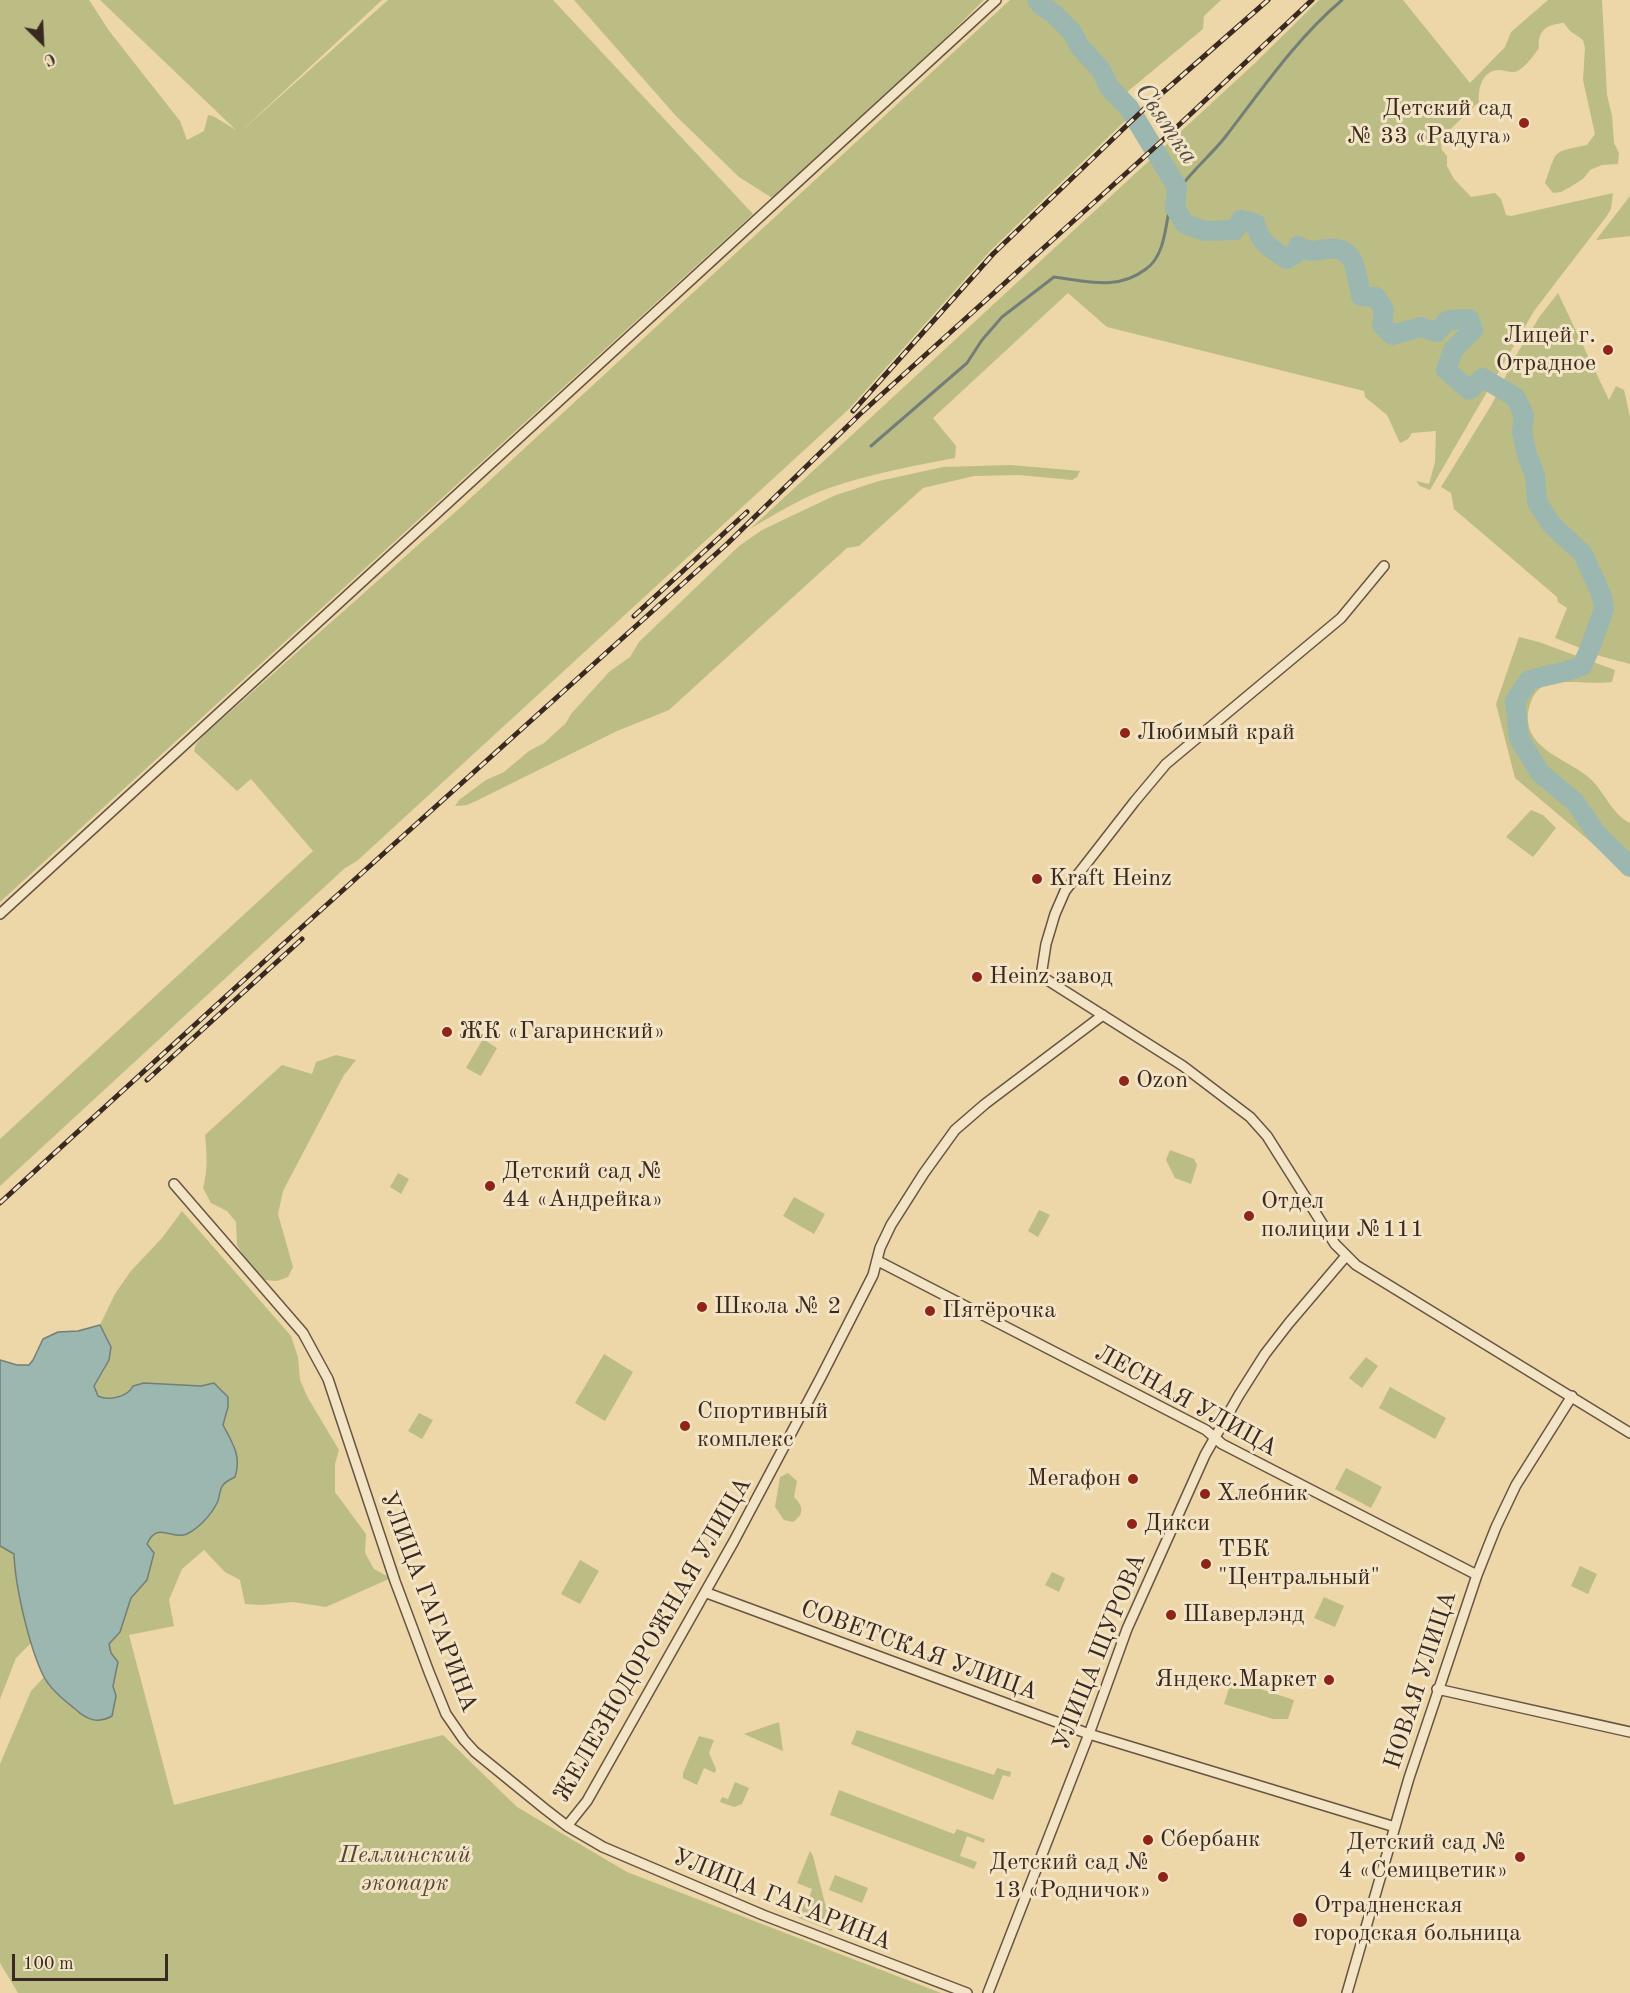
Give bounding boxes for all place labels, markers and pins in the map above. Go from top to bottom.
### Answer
place label: Детский сад № 33 «Радуга» [1348,95,1512,151]
marker: Детский сад № 33 «Радуга» [1517,116,1531,130]
place label: Лицей г. Отрадное [1496,322,1596,378]
marker: Лицей г. Отрадное [1601,343,1615,357]
place label: Любимый край [1137,719,1295,747]
marker: Любимый край [1118,726,1132,740]
place label: Kraft Heinz [1049,865,1172,893]
marker: Kraft Heinz [1030,872,1044,886]
place label: Heinz завод [989,963,1112,991]
marker: Heinz завод [970,970,984,984]
place label: ЖК «Гагаринский» [459,1018,665,1046]
marker: ЖК «Гагаринский» [440,1025,454,1039]
place label: Ozon [1136,1067,1188,1095]
marker: Ozon [1117,1074,1131,1088]
place label: Детский сад № 44 «Андрейка» [502,1158,664,1214]
marker: Детский сад № 44 «Андрейка» [483,1179,497,1193]
place label: Отдел полиции №111 [1261,1188,1424,1244]
marker: Отдел полиции №111 [1242,1209,1256,1223]
place label: Школа № 2 [714,1293,841,1321]
place label: Пятёрочка [942,1297,1056,1325]
marker: Школа № 2 [695,1300,709,1314]
marker: Пятёрочка [923,1304,937,1318]
place label: Спортивный комплекс [697,1398,828,1454]
marker: Спортивный комплекс [678,1419,692,1433]
place label: Мегафон [1027,1465,1121,1493]
marker: Мегафон [1126,1472,1140,1486]
place label: Хлебник [1217,1480,1308,1508]
marker: Хлебник [1198,1487,1212,1501]
place label: Дикси [1144,1510,1210,1538]
marker: Дикси [1125,1517,1139,1531]
place label: ТБК "Центральный" [1218,1536,1380,1592]
marker: ТБК "Центральный" [1199,1557,1213,1571]
place label: Шаверлэнд [1183,1601,1304,1629]
marker: Шаверлэнд [1164,1608,1178,1622]
place label: Яндекс.Маркет [1155,1666,1317,1694]
marker: Яндекс.Маркет [1322,1673,1336,1687]
place label: Сбербанк [1160,1826,1260,1854]
place label: Детский сад № 4 «Семицветик» [1338,1829,1508,1885]
marker: Сбербанк [1141,1833,1155,1847]
place label: Детский сад № 13 «Родничок» [989,1849,1151,1905]
marker: Детский сад № 4 «Семицветик» [1513,1850,1527,1864]
marker: Детский сад № 13 «Родничок» [1156,1870,1170,1884]
place label: Отрадненская городская больница [1314,1892,1521,1948]
marker: Отрадненская городская больница [1291,1911,1309,1929]

